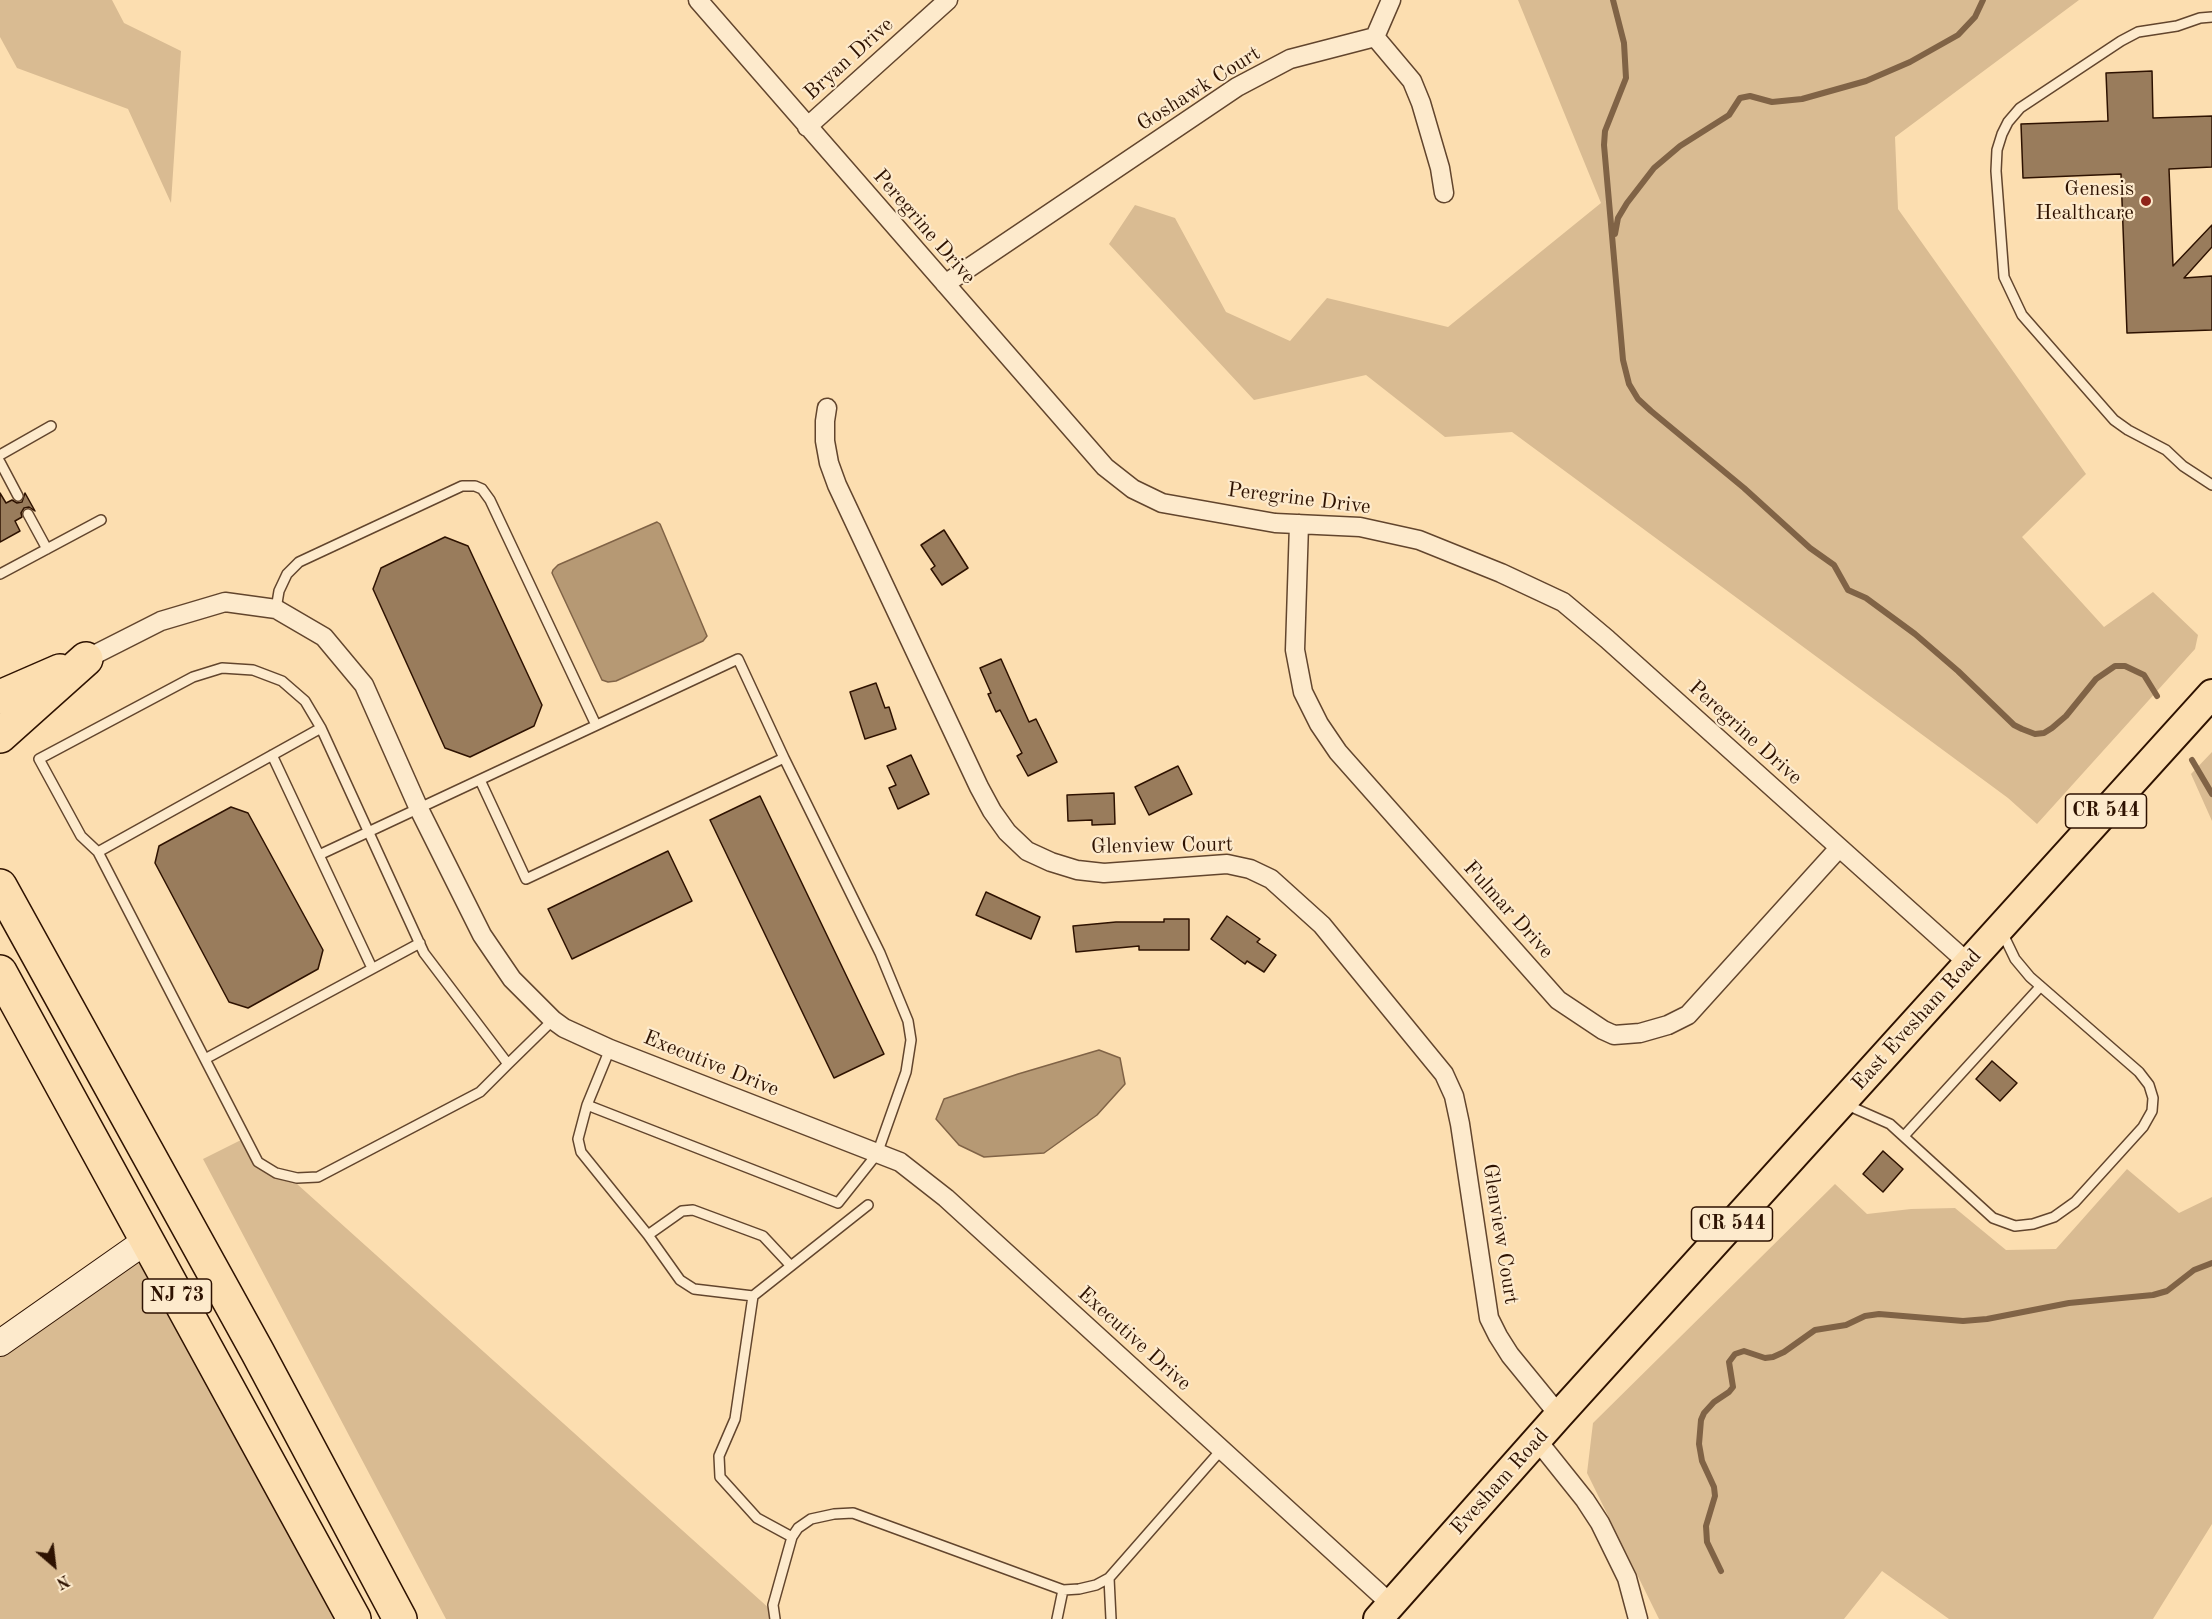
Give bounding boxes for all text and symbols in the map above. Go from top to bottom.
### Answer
street label: Bryan Drive [799,12,899,106]
street label: Goshawk Court [1133,41,1265,137]
street label: Peregrine Drive [867,164,981,290]
place label: Genesis Healthcare [2035,176,2134,226]
marker: Genesis Healthcare [2139,194,2153,208]
street label: Peregrine Drive [1226,478,1372,520]
street label: Peregrine Drive [1683,675,1807,791]
road number: CR 544 [2066,794,2146,828]
street label: Glenview Court [1091,832,1233,860]
street label: Fulmar Drive [1457,856,1559,964]
street label: East Evesham Road [1847,944,1987,1096]
street label: Executive Drive [639,1025,783,1103]
street label: Glenview Court [1476,1162,1524,1306]
road number: CR 544 [1692,1207,1772,1241]
road number: NJ 73 [142,1279,212,1313]
street label: Executive Drive [1072,1281,1196,1397]
street label: Evesham Road [1446,1424,1554,1540]
north arrow [24,1535,84,1595]
text: N [53,1571,72,1591]

